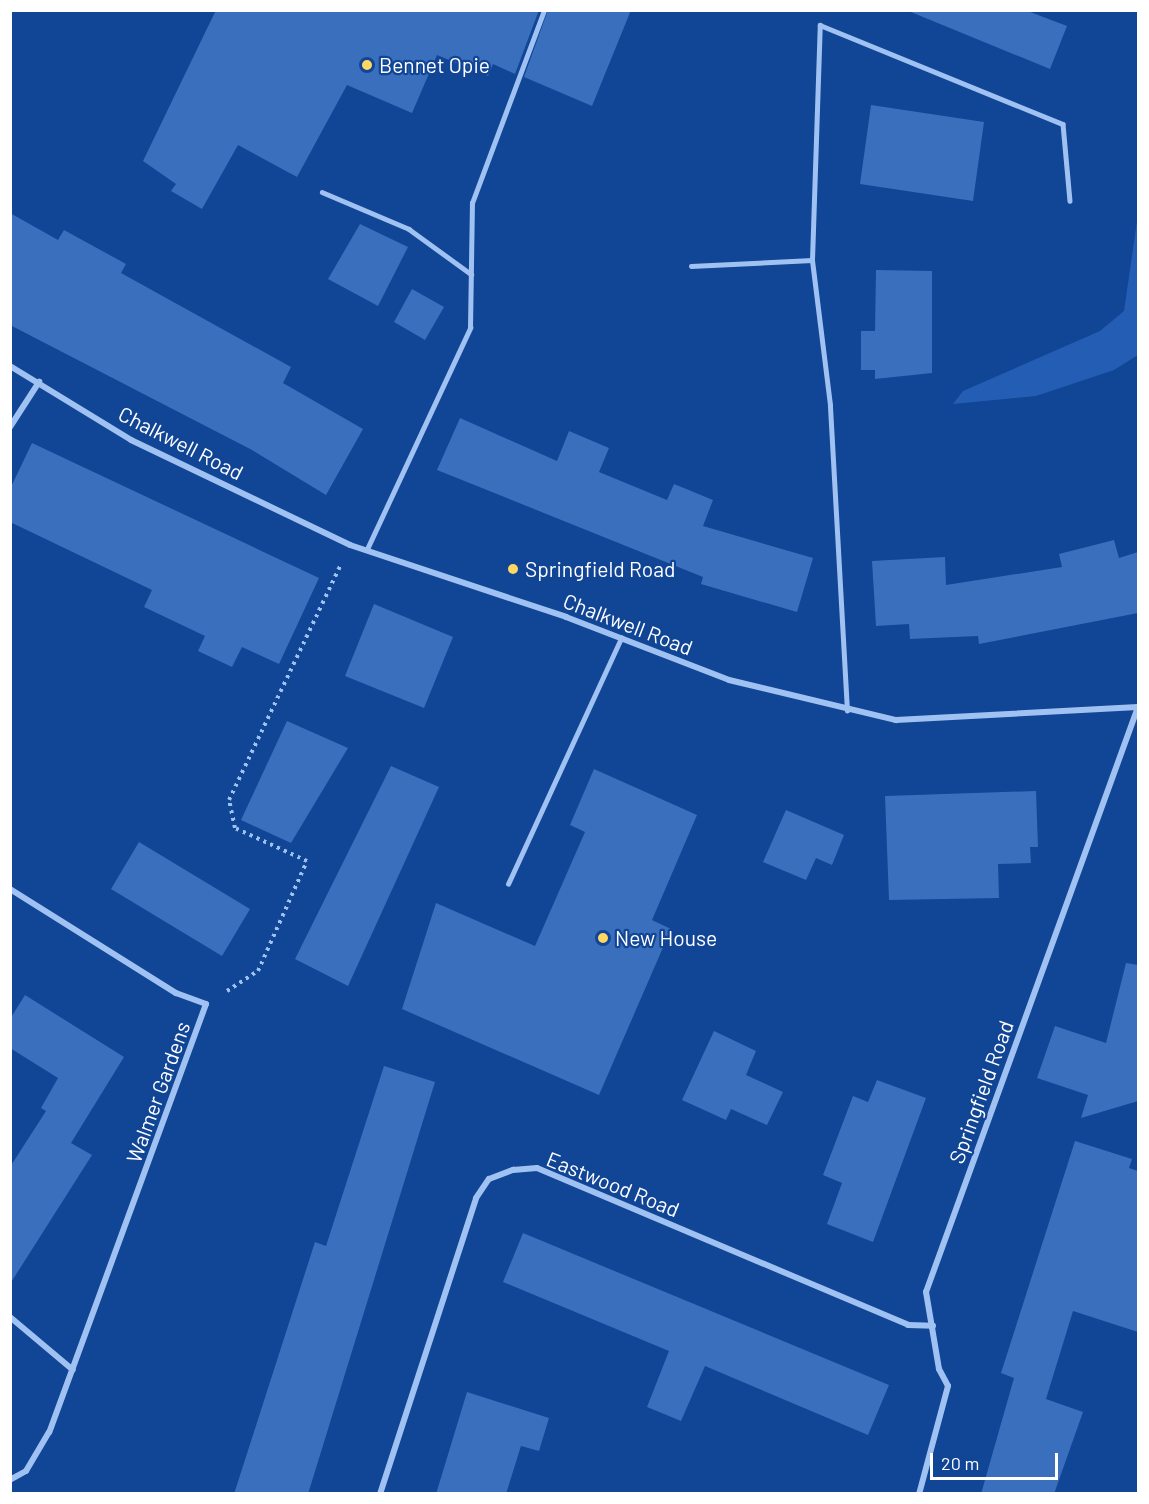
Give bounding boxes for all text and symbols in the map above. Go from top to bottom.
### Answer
place label: Bennet Opie [379,52,490,78]
marker: Bennet Opie [360,58,374,72]
street label: Chalkwell Road [114,401,248,485]
place label: Springfield Road [525,556,675,582]
marker: Springfield Road [506,562,520,576]
street label: Chalkwell Road [560,588,696,660]
place label: New House [615,925,717,951]
marker: New House [596,931,610,945]
street label: Springfield Road [943,1017,1019,1167]
street label: Walmer Gardens [121,1018,195,1166]
street label: Eastwood Road [543,1146,683,1222]
scale bar [933,1441,1060,1479]
text: 20 m [941,1452,979,1474]

